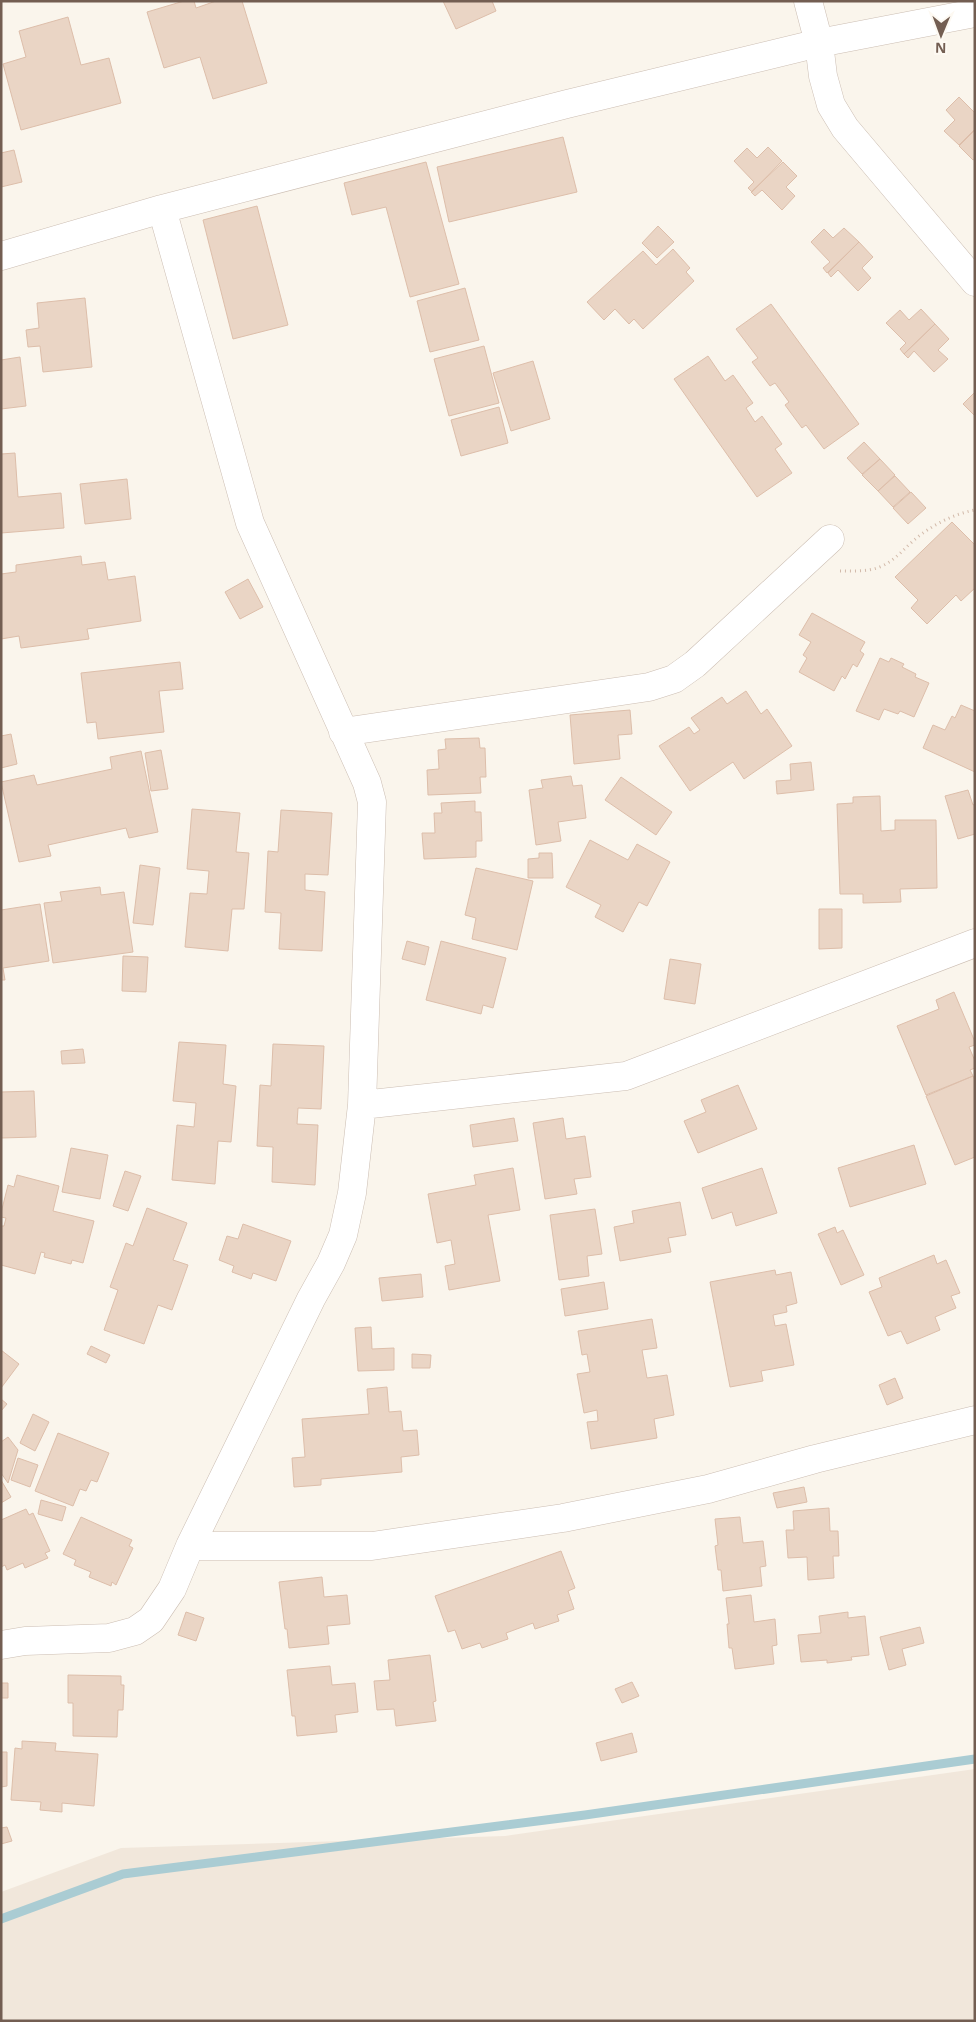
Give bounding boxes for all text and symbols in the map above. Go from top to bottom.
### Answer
north arrow [916,10,966,60]
text: N [935,39,947,58]

